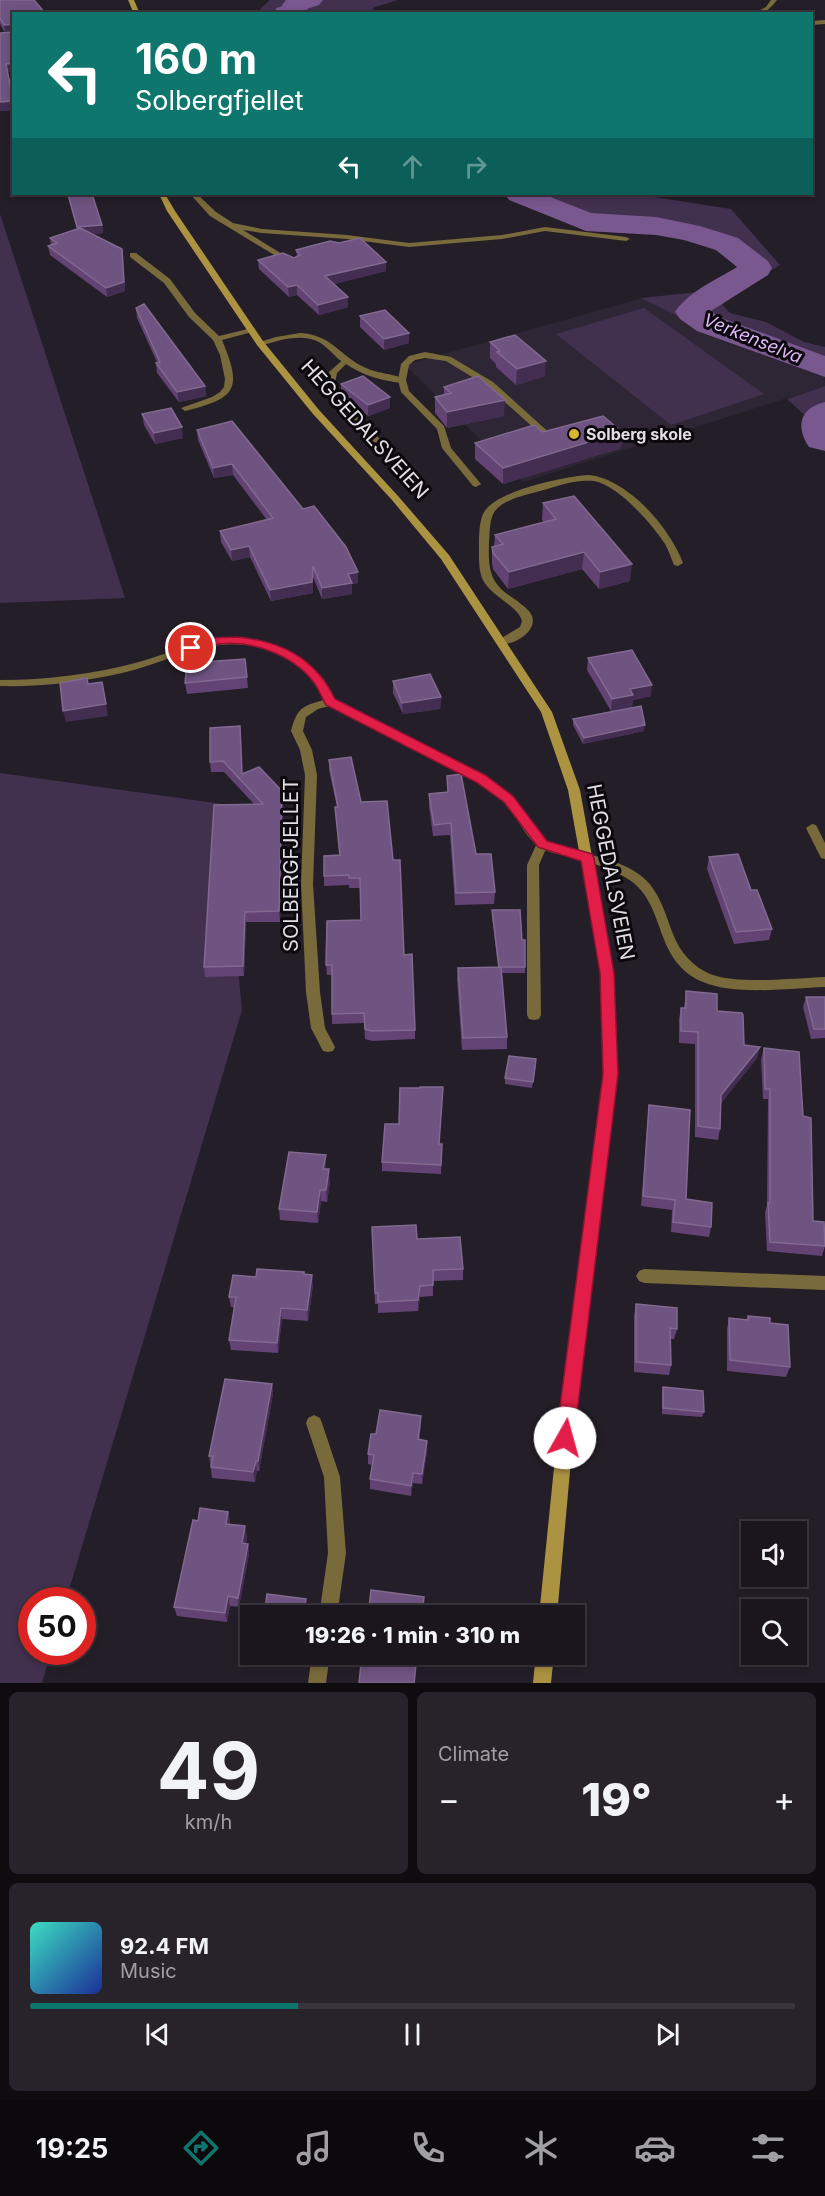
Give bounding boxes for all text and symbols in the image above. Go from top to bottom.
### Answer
text: 160 m [135,33,257,84]
icon: left [36,36,114,114]
text: Solbergfjellet [135,84,304,117]
icon: left [333,150,366,183]
icon: ahead [396,150,429,183]
icon: right [459,150,492,183]
water label: Verkenselva [701,309,805,367]
street label: HEGGEDALSVEIEN [296,355,434,503]
place label: Solberg skole [586,424,692,444]
marker: Solberg skole [567,427,581,441]
pin [165,622,216,673]
icon: arrive [174,631,207,664]
street label: SOLBERGFJELLET [279,778,303,952]
street label: HEGGEDALSVEIEN [582,782,640,962]
position arrow [533,1406,597,1470]
map controls [741,1521,807,1665]
button: sound [741,1521,807,1587]
speed limit sign: 50 [18,1587,96,1665]
button: search [741,1599,807,1665]
text: 19:26 · 1 min · 310 m [305,1622,520,1648]
text: 49 [157,1723,260,1818]
text: Climate [438,1742,509,1766]
text: 19° [581,1772,652,1827]
text: − [438,1779,460,1819]
text: + [773,1779,795,1819]
text: km/h [185,1810,232,1834]
text: 92.4 FM [120,1933,209,1959]
text: Music [120,1959,177,1983]
icon: previous [141,2018,174,2051]
icon: pause [396,2018,429,2051]
icon: next [651,2018,684,2051]
icon: directions [180,2127,222,2169]
icon: music [293,2127,335,2169]
icon: phone [407,2127,449,2169]
icon: climate [520,2127,562,2169]
icon: car [634,2127,676,2169]
icon: filters [747,2127,789,2169]
text: 19:25 [36,2132,108,2165]

